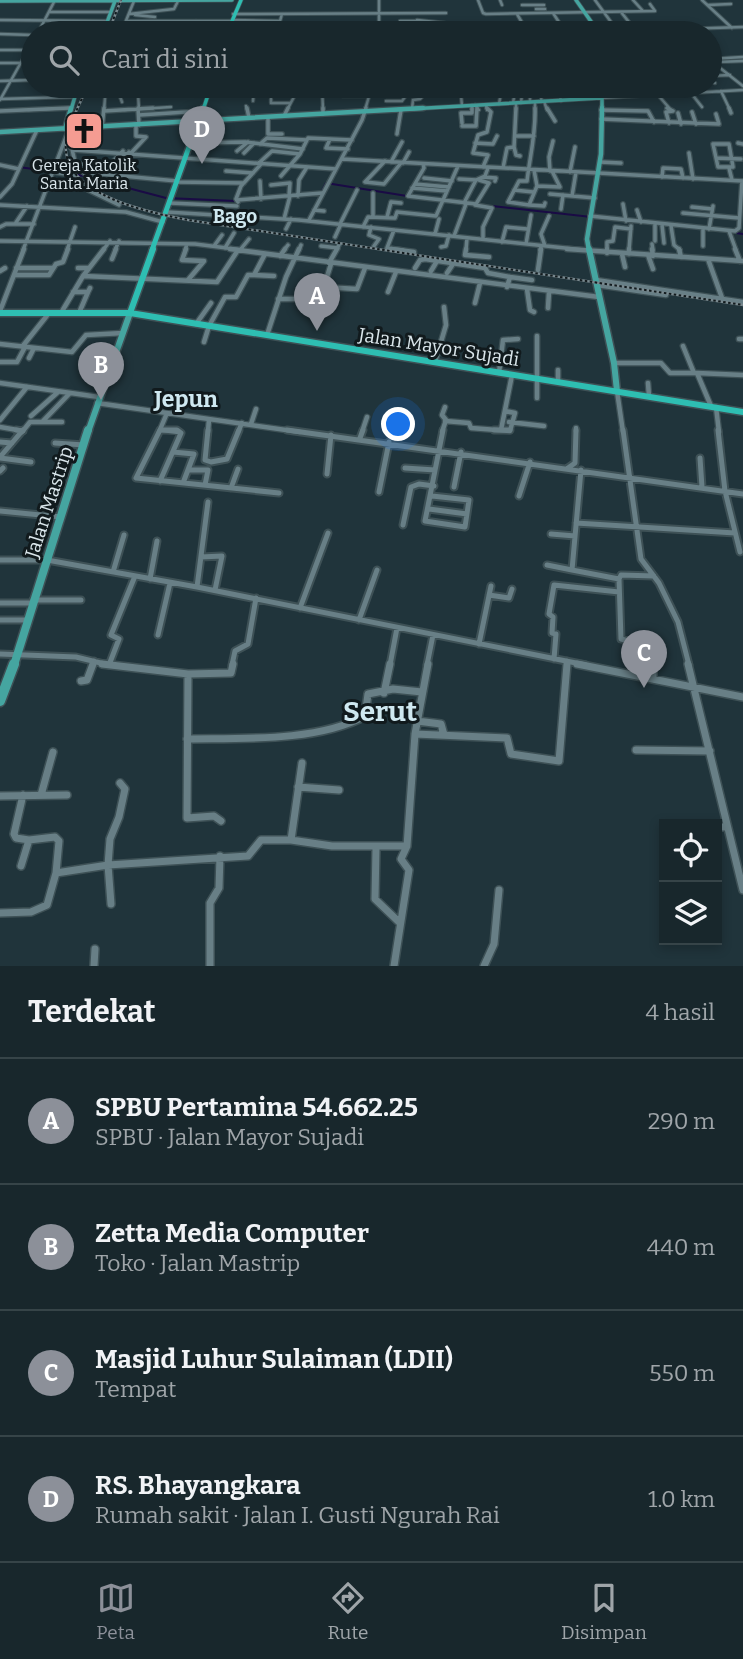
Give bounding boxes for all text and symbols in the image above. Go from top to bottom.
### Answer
search box [21,21,722,98]
icon: search [45,41,83,79]
text: Cari di sini [101,44,228,75]
pin: D [179,106,225,164]
church icon: Gereja Katolik Santa Maria [63,110,105,152]
place label: Gereja Katolik Santa Maria [32,156,136,193]
district label: Bago [213,205,257,228]
pin: A [294,273,340,331]
street label: Jalan Mayor Sujadi [356,323,521,371]
pin: B [78,342,124,400]
district label: Jepun [152,385,218,413]
your location [381,407,415,441]
street label: Jalan Mastrip [20,443,78,562]
pin: C [621,630,667,688]
district label: Serut [343,695,417,728]
map controls [659,819,722,945]
button: locate [659,819,722,882]
button: layers [659,882,722,945]
text: Terdekat [28,994,156,1030]
text: 4 hasil [646,998,715,1026]
text: SPBU Pertamina 54.662.25 [95,1092,418,1123]
text: A [43,1107,59,1135]
text: 290 m [648,1107,715,1135]
text: SPBU · Jalan Mayor Sujadi [95,1123,364,1151]
text: Zetta Media Computer [95,1218,369,1249]
text: B [44,1233,58,1261]
text: 440 m [647,1233,715,1261]
text: Toko · Jalan Mastrip [95,1249,300,1277]
text: Masjid Luhur Sulaiman (LDII) [95,1344,453,1375]
text: C [44,1359,58,1387]
text: 550 m [649,1359,715,1387]
text: Tempat [95,1375,176,1403]
text: RS. Bhayangkara [95,1470,301,1501]
text: D [43,1485,59,1513]
text: 1.0 km [648,1485,715,1513]
text: Rumah sakit · Jalan I. Gusti Ngurah Rai [95,1501,500,1529]
tab: Peta [96,1579,135,1644]
tab: Rute [327,1579,368,1644]
tab: Disimpan [561,1579,647,1644]

